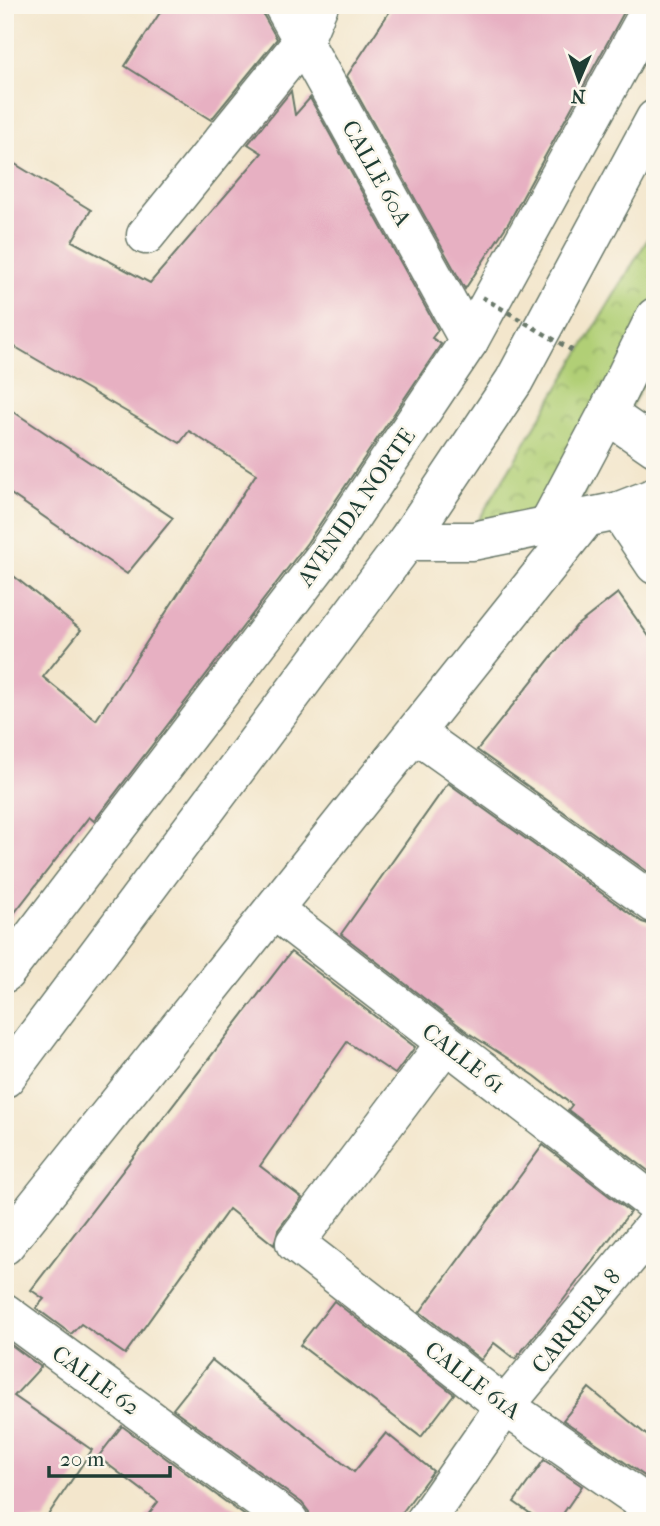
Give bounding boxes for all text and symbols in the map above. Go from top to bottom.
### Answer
north arrow [544,46,614,116]
text: N [570,85,586,107]
street label: CALLE 60A [336,115,417,232]
street label: AVENIDA NORTE [291,423,421,592]
street label: CALLE 61 [417,1018,510,1099]
street label: CARRERA 8 [526,1264,626,1379]
street label: CALLE 61A [420,1336,527,1426]
street label: CALLE 62 [47,1340,145,1421]
scale bar [49,1435,170,1479]
text: 20 m [60,1447,105,1471]

